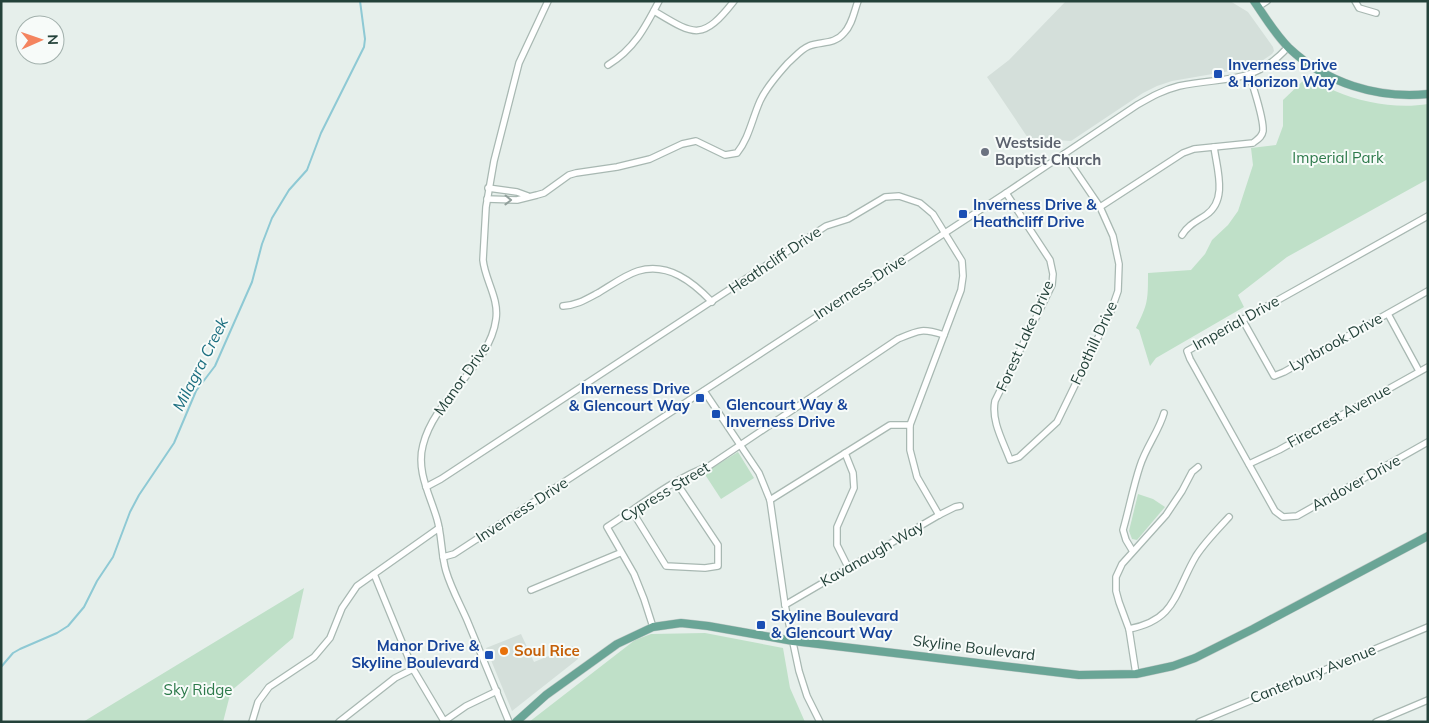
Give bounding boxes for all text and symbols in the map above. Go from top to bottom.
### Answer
north arrow [15,15,65,65]
text: N [44,34,62,45]
place label: Inverness Drive & Horizon Way [1228,55,1337,91]
marker: Inverness Drive & Horizon Way [1212,68,1224,80]
place label: Westside Baptist Church [995,133,1101,169]
marker: Westside Baptist Church [979,146,991,158]
park label: Imperial Park [1292,148,1384,167]
one-way arrow [504,195,512,205]
place label: Inverness Drive & Heathcliff Drive [973,195,1097,231]
marker: Inverness Drive & Heathcliff Drive [957,208,969,220]
street label: Heathcliff Drive [725,222,825,297]
street label: Inverness Drive [810,250,909,323]
street label: Forest Lake Drive [992,277,1058,394]
street label: Imperial Drive [1189,291,1282,354]
street label: Foothill Drive [1066,298,1121,388]
street label: Lynbrook Drive [1286,308,1386,375]
water label: Milagra Creek [168,313,232,414]
street label: Manor Drive [429,339,494,419]
place label: Inverness Drive & Glencourt Way [569,379,691,415]
street label: Firecrest Avenue [1284,379,1394,452]
marker: Inverness Drive & Glencourt Way [694,392,706,404]
place label: Glencourt Way & Inverness Drive [726,395,848,431]
marker: Glencourt Way & Inverness Drive [710,408,722,420]
street label: Andover Drive [1308,450,1404,515]
street label: Cypress Street [617,457,713,526]
street label: Inverness Drive [472,473,571,546]
street label: Kavanaugh Way [817,516,927,591]
place label: Skyline Boulevard & Glencourt Way [771,606,899,642]
marker: Skyline Boulevard & Glencourt Way [755,619,767,631]
street label: Skyline Boulevard [912,631,1036,664]
place label: Manor Drive & Skyline Boulevard [351,636,480,672]
street label: Canterbury Avenue [1247,640,1379,707]
place label: Soul Rice [514,641,580,660]
marker: Soul Rice [498,645,510,657]
marker: Manor Drive & Skyline Boulevard [483,649,495,661]
park label: Sky Ridge [164,680,232,699]

